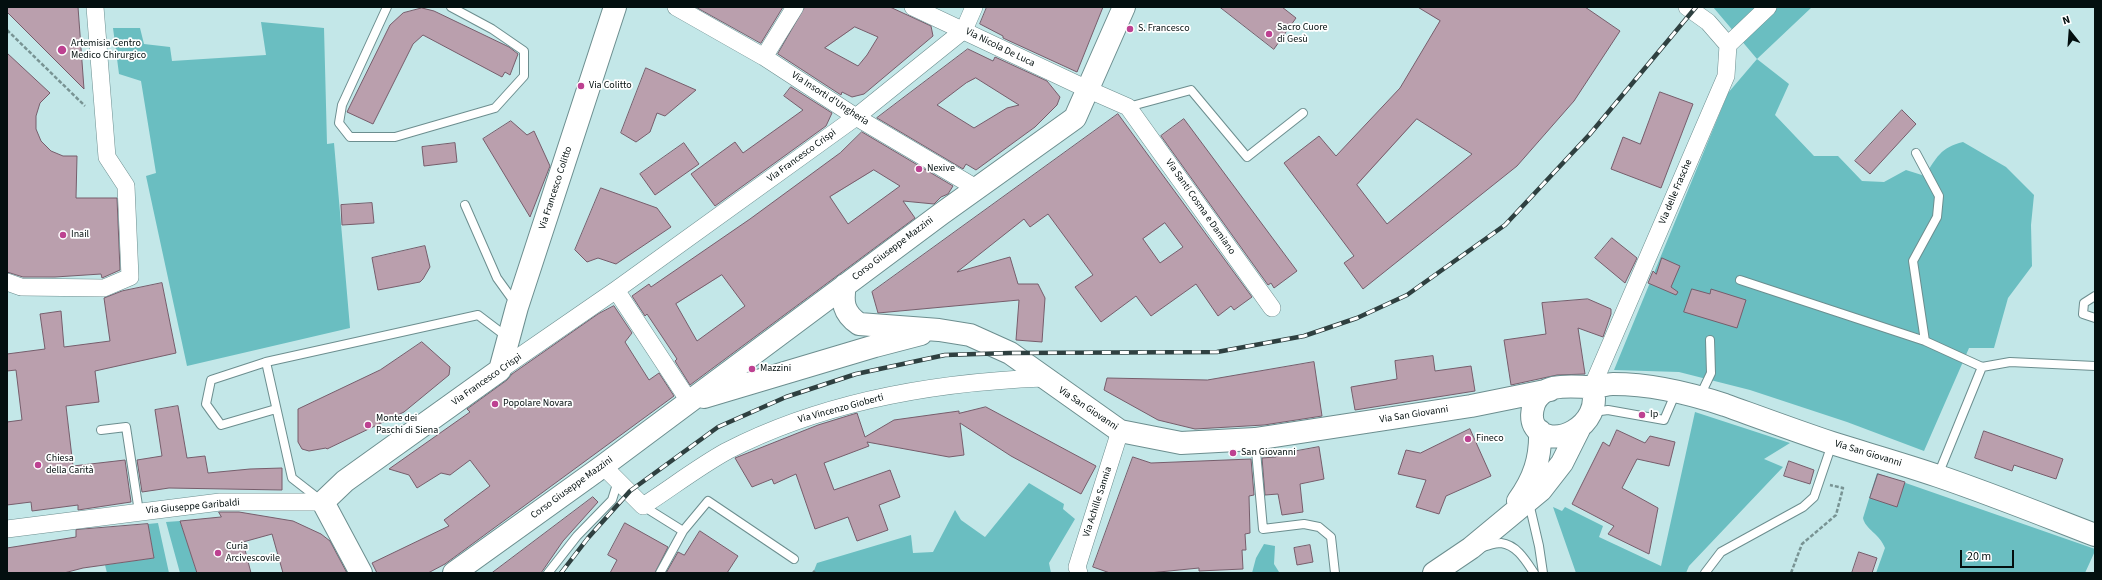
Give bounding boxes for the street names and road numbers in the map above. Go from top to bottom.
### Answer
street label: Via Nicola De Luca [963,26,1037,70]
street label: Via Insorti d'Ungheria [789,69,871,129]
street label: Via Francesco Crispi [765,127,839,185]
street label: Via Francesco Colitto [537,145,575,231]
street label: Via Santi Cosma e Damiano [1162,157,1238,257]
street label: Via delle Frasche [1657,158,1695,226]
street label: Corso Giuseppe Mazzini [850,215,936,283]
street label: Via Francesco Crispi [450,351,524,409]
street label: Via San Giovanni [1056,385,1120,433]
street label: Via Vincenzo Gioberti [797,392,885,426]
street label: Via San Giovanni [1379,404,1449,426]
street label: Via San Giovanni [1833,438,1903,470]
street label: Corso Giuseppe Mazzini [529,454,615,522]
street label: Via Achille Sannia [1081,465,1115,539]
street label: Via Giuseppe Garibaldi [146,497,240,517]

